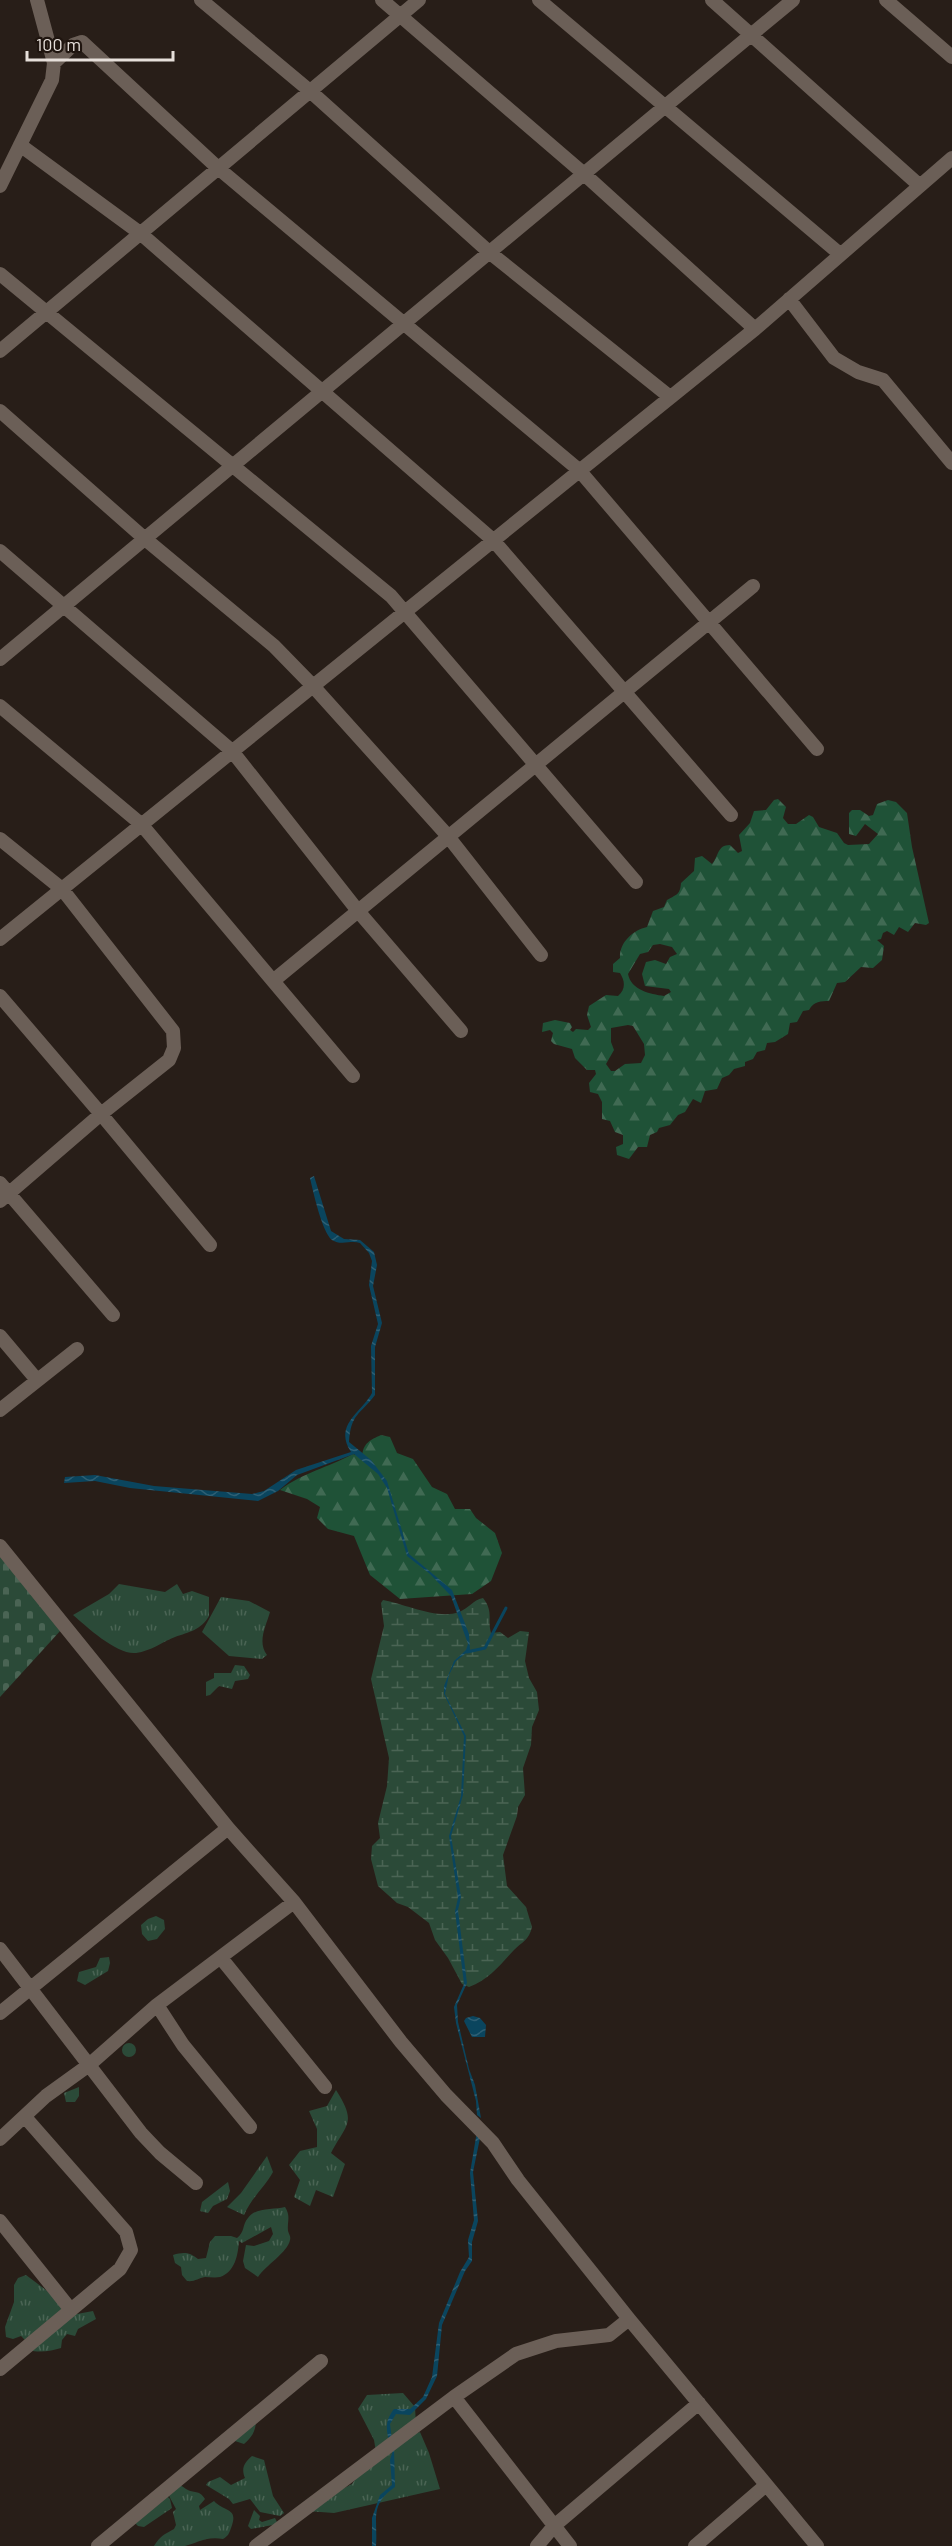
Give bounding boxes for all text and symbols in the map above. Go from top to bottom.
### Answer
scale bar [27,24,172,62]
text: 100 m [36,33,81,55]

